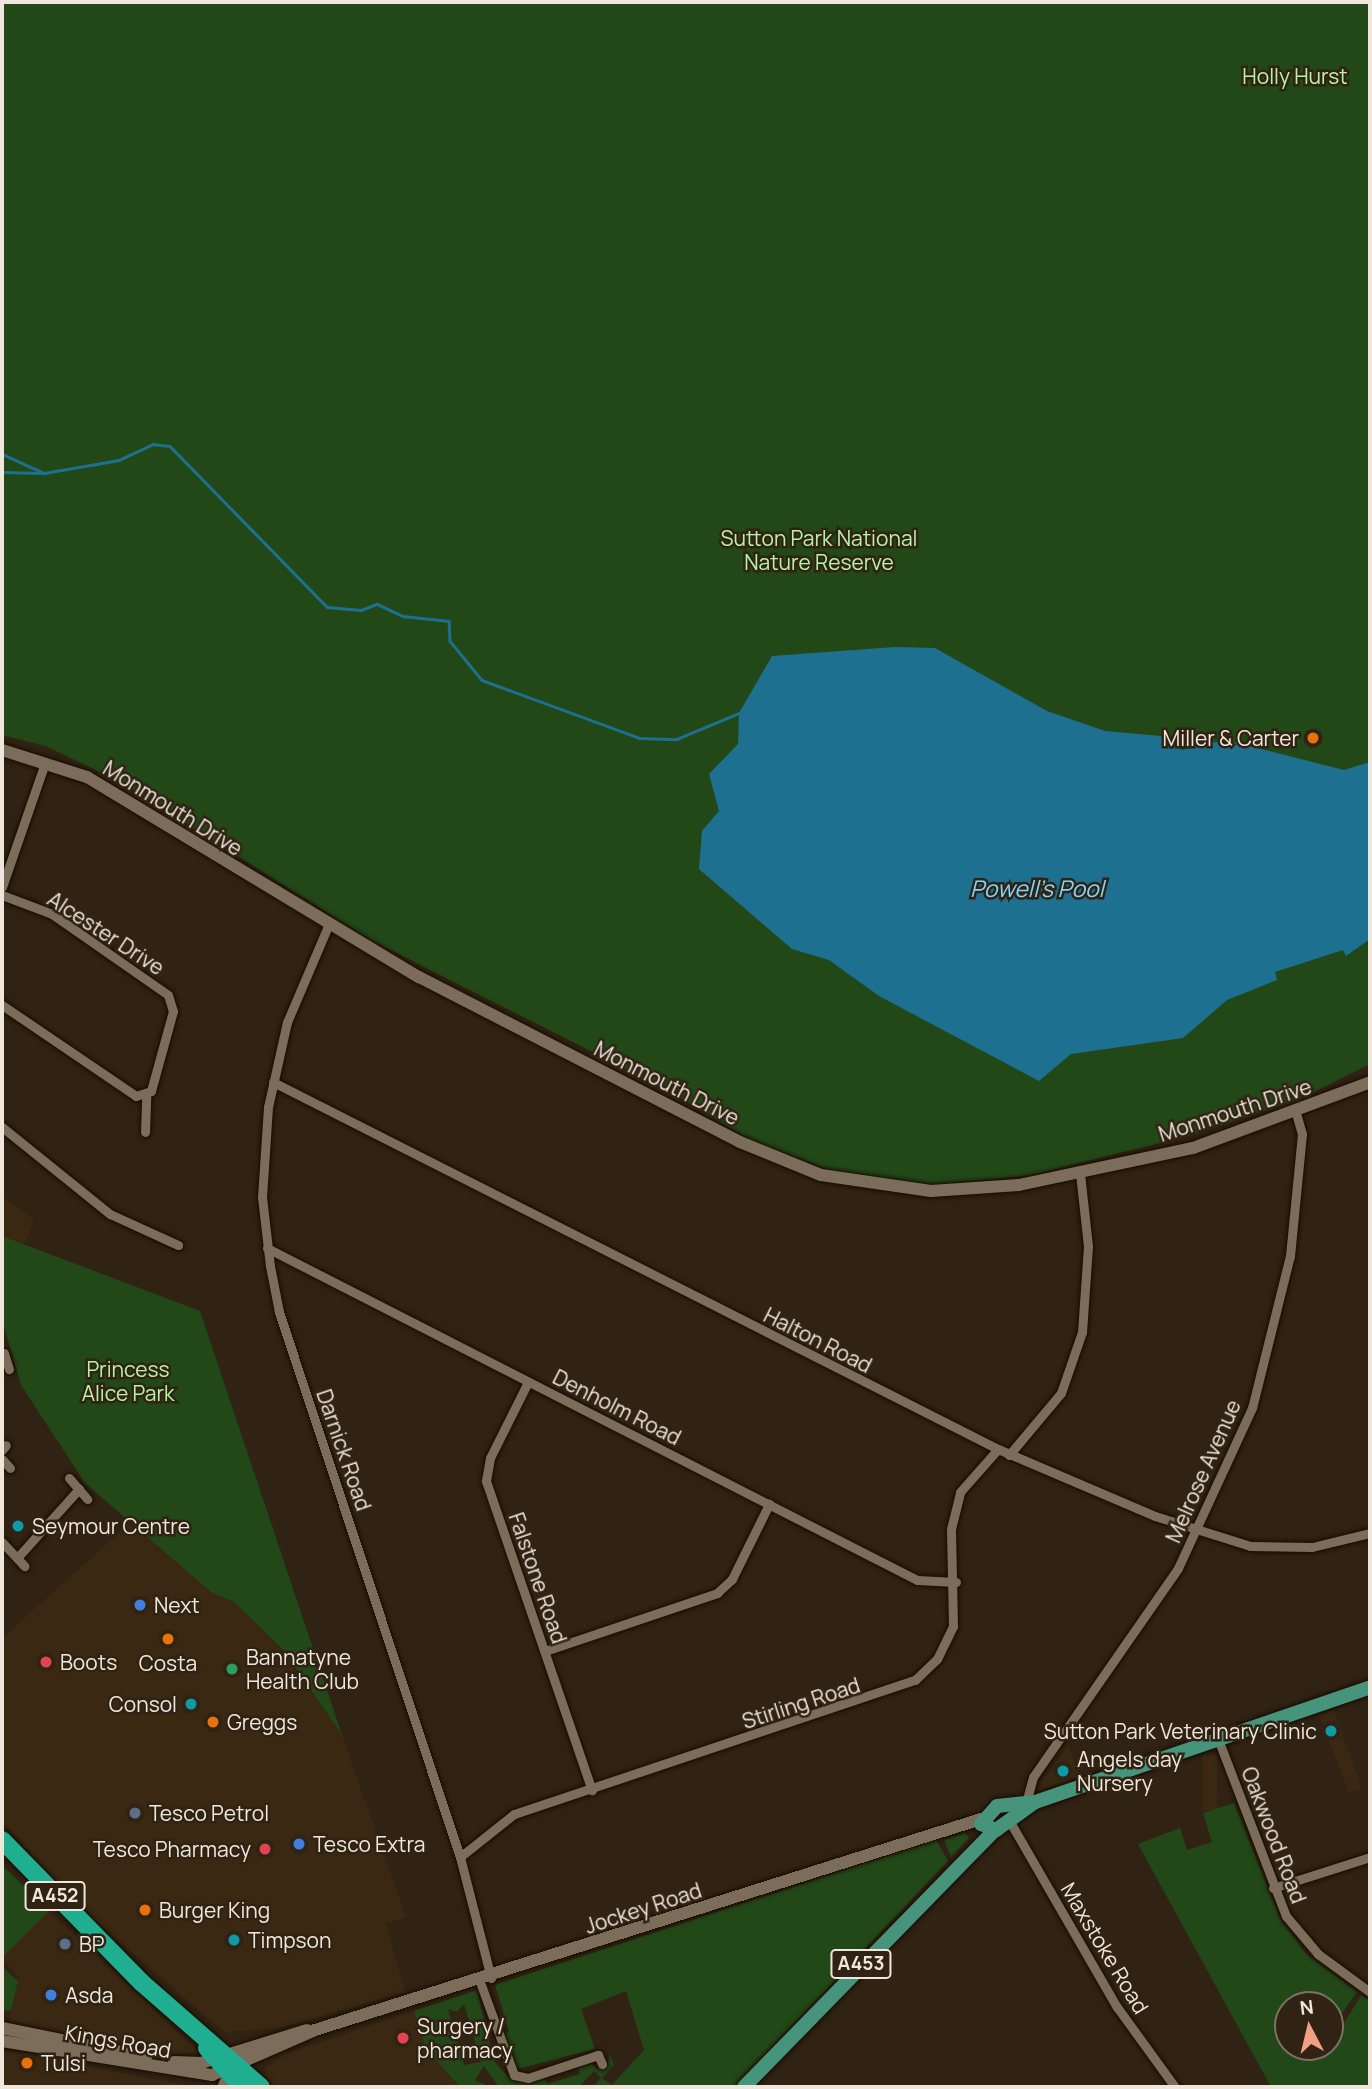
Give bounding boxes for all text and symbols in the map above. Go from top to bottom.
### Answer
park label: Holly Hurst [1242,63,1348,89]
park label: Sutton Park National Nature Reserve [721,525,917,575]
place label: Miller & Carter [1163,725,1299,751]
marker: Miller & Carter [1305,730,1321,746]
street label: Monmouth Drive [99,755,247,861]
water label: Powell's Pool [970,874,1104,902]
street label: Alcester Drive [43,886,169,980]
street label: Monmouth Drive [590,1036,744,1130]
street label: Monmouth Drive [1155,1073,1315,1147]
street label: Halton Road [760,1302,876,1378]
park label: Princess Alice Park [82,1356,174,1406]
street label: Denholm Road [549,1364,685,1450]
street label: Darnick Road [311,1386,377,1514]
street label: Melrose Avenue [1160,1396,1246,1546]
street label: Falstone Road [504,1509,572,1647]
place label: Seymour Centre [32,1513,190,1539]
marker: Seymour Centre [10,1518,26,1534]
place label: Next [154,1592,200,1618]
marker: Next [132,1597,148,1613]
marker: Costa [160,1631,176,1647]
place label: Bannatyne Health Club [246,1644,359,1694]
place label: Boots [60,1649,117,1675]
place label: Costa [139,1650,197,1676]
marker: Boots [38,1654,54,1670]
marker: Bannatyne Health Club [224,1661,240,1677]
street label: Stirling Road [739,1672,863,1734]
place label: Consol [109,1691,177,1717]
marker: Consol [183,1696,199,1712]
place label: Greggs [227,1709,297,1735]
marker: Greggs [205,1714,221,1730]
place label: Sutton Park Veterinary Clinic [1044,1718,1317,1744]
marker: Sutton Park Veterinary Clinic [1323,1723,1339,1739]
place label: Angels day Nursery [1077,1746,1182,1796]
marker: Angels day Nursery [1055,1763,1071,1779]
street label: Oakwood Road [1236,1763,1312,1907]
place label: Tesco Petrol [149,1800,269,1826]
marker: Tesco Petrol [127,1805,143,1821]
place label: Tesco Extra [313,1831,425,1857]
place label: Tesco Pharmacy [93,1836,251,1862]
marker: Tesco Extra [291,1836,307,1852]
marker: Tesco Pharmacy [257,1841,273,1857]
street label: Jockey Road [582,1877,704,1939]
street label: Maxstoke Road [1056,1878,1154,2018]
road number: A452 [23,1880,86,1912]
place label: Burger King [159,1897,270,1923]
marker: Burger King [137,1902,153,1918]
place label: Timpson [248,1927,331,1953]
place label: BP [79,1931,105,1957]
marker: Timpson [226,1932,242,1948]
marker: BP [57,1936,73,1952]
road number: A453 [830,1948,892,1980]
place label: Asda [65,1982,113,2008]
marker: Asda [43,1987,59,2003]
north arrow [1274,1991,1344,2061]
text: N [1298,1993,1315,2021]
place label: Surgery / pharmacy [417,2013,513,2063]
street label: Kings Road [63,2019,173,2063]
marker: Surgery / pharmacy [395,2030,411,2046]
place label: Tulsi [41,2050,86,2076]
marker: Tulsi [19,2055,35,2071]

